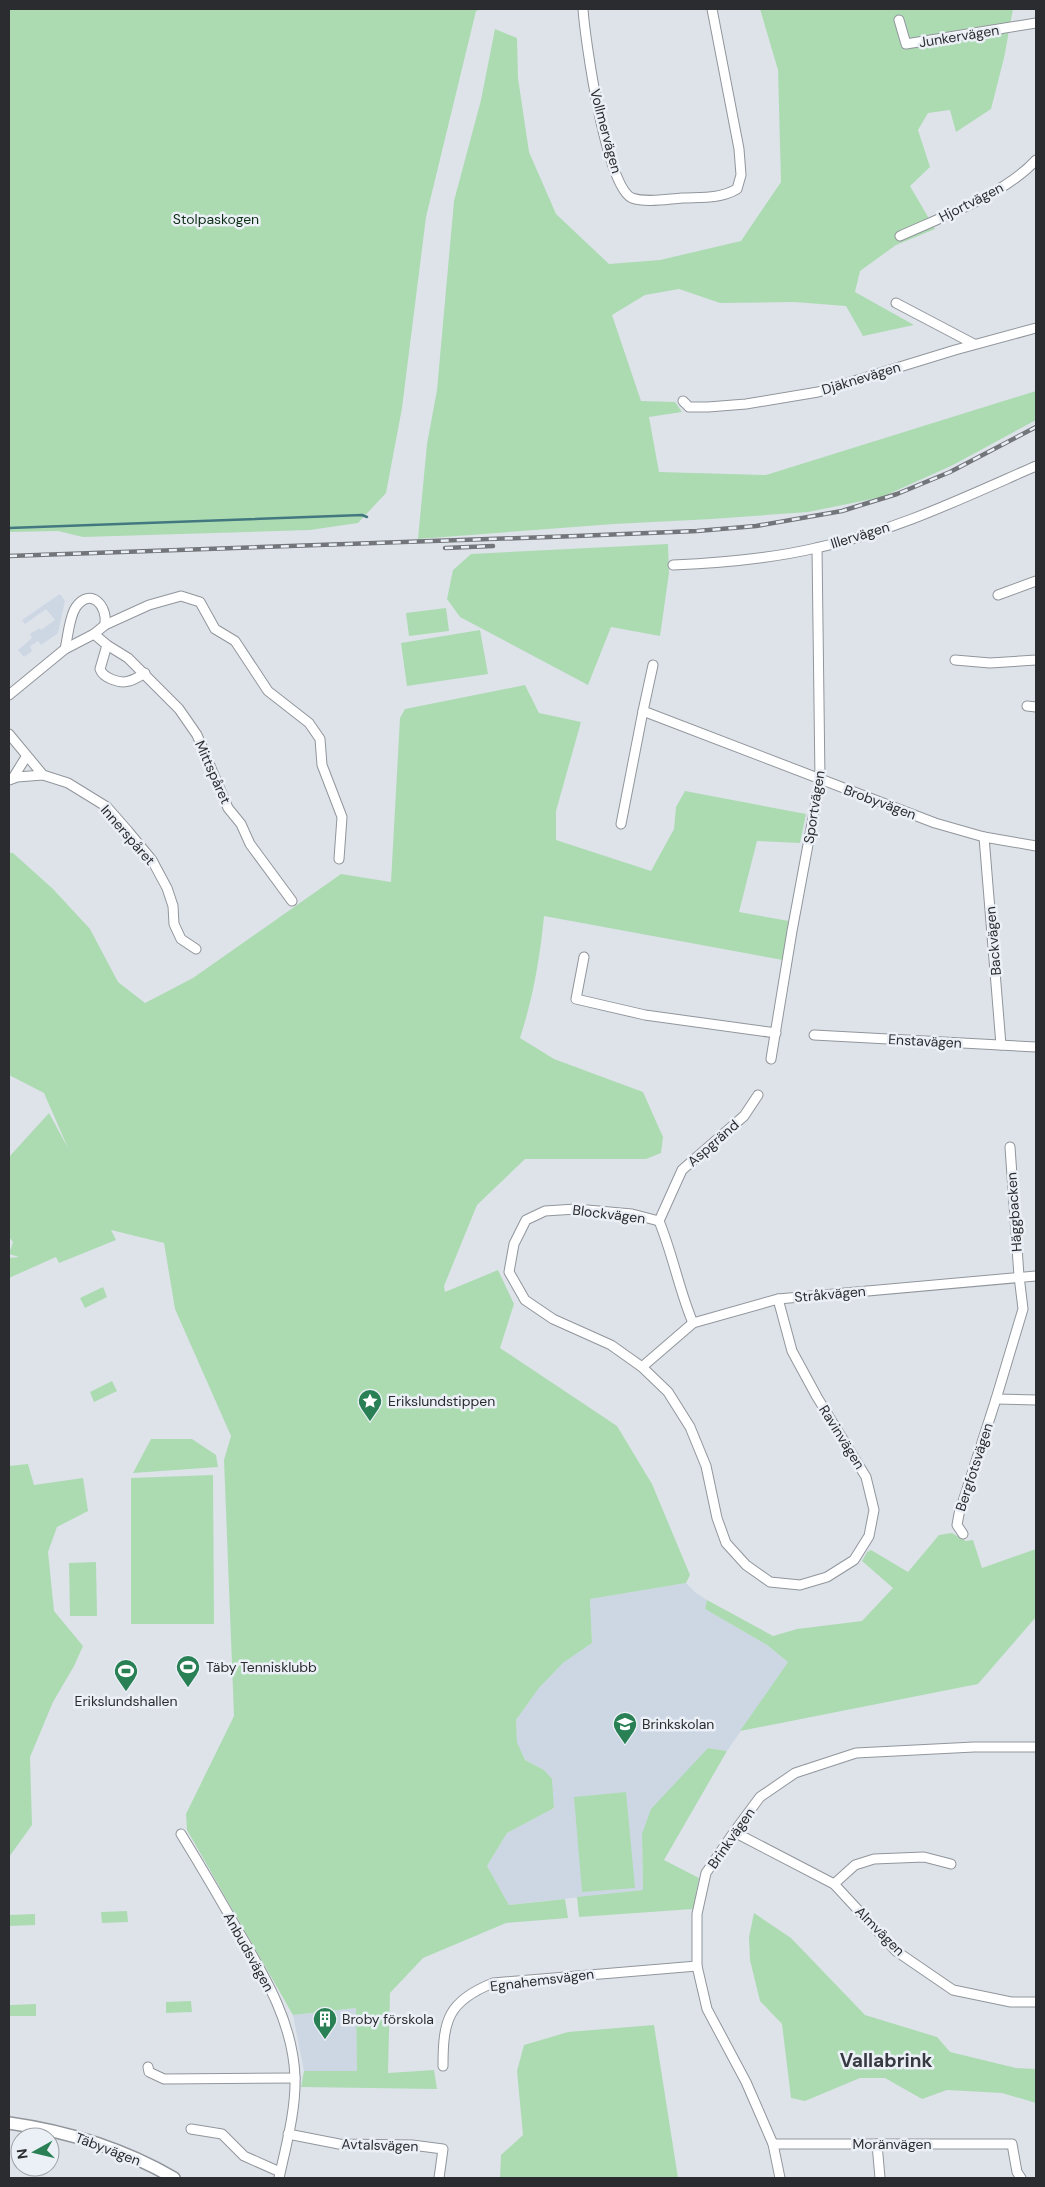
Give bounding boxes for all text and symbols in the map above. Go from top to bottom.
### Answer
street label: Junkervägen [918,21,1000,51]
street label: Vollmervägen [586,87,626,175]
street label: Hjortvägen [936,178,1006,226]
park label: Stolpaskogen [173,210,259,228]
street label: Djäknevägen [819,357,903,399]
street label: Illervägen [828,518,892,552]
street label: Mittspåret [191,737,235,807]
street label: Sportvägen [799,769,829,845]
street label: Brobyvägen [841,781,919,823]
street label: Innerspåret [97,801,159,869]
street label: Backvägen [981,906,1005,976]
street label: Enstavägen [888,1030,962,1052]
street label: Aspgränd [684,1116,742,1170]
street label: Häggbacken [1002,1172,1026,1252]
street label: Blockvägen [572,1201,646,1227]
street label: Stråkvägen [794,1282,866,1306]
place icon: Erikslundstippen [357,1388,383,1422]
place label: Erikslundstippen [388,1392,495,1410]
street label: Ravinvägen [815,1402,869,1472]
street label: Bergfotsvägen [951,1420,997,1514]
sports icon: Täby Tennisklubb [175,1654,201,1688]
sports icon: Erikslundshallen [113,1658,139,1692]
place label: Täby Tennisklubb [206,1658,317,1676]
place label: Erikslundshallen [74,1692,178,1710]
school or university icon: Brinkskolan [612,1711,638,1745]
place label: Brinkskolan [642,1715,714,1733]
street label: Brinkvägen [703,1804,759,1872]
street label: Almvägen [851,1902,909,1960]
street label: Anbudsvägen [220,1909,278,1995]
street label: Egnahemsvägen [489,1965,595,1995]
building icon: Broby förskola [312,2006,338,2040]
place label: Broby förskola [342,2010,434,2028]
district label: Vallabrink [840,2048,932,2073]
north arrow [10,2127,60,2177]
street label: Täbyvägen [73,2128,143,2170]
street label: Avtalsvägen [341,2135,419,2155]
street label: Moränvägen [853,2135,931,2153]
text: N [13,2147,32,2160]

